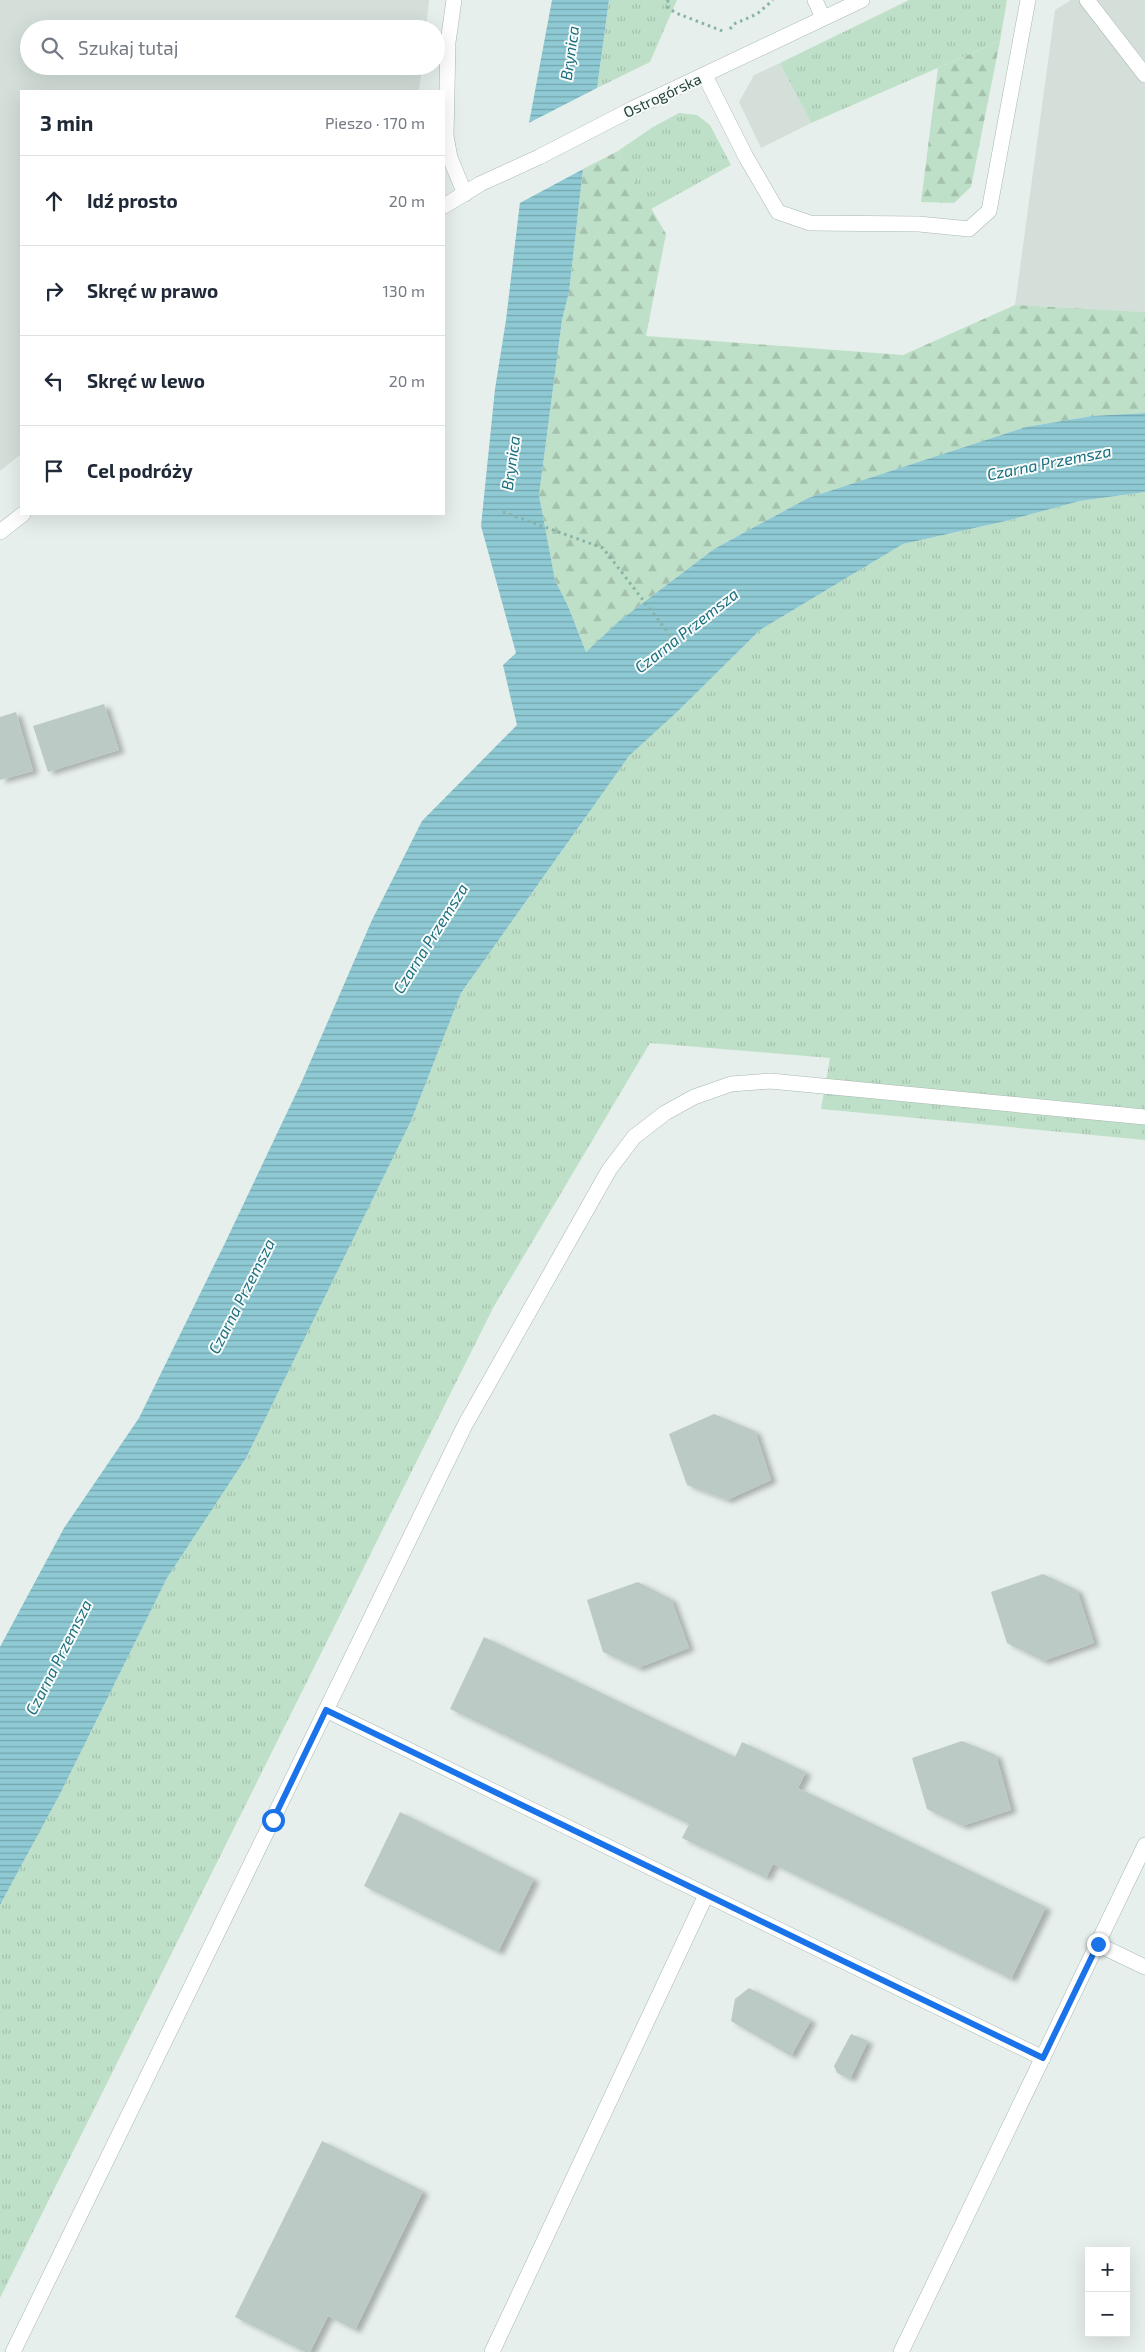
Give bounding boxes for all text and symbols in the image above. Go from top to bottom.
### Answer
search box [20,20,445,75]
water label: Brynica [556,25,583,82]
icon: search [38,34,66,62]
text: Szukaj tutaj [78,36,178,59]
street label: Ostrogórska [620,69,704,121]
text: 3 min [40,110,93,135]
text: Pieszo · 170 m [325,113,425,132]
icon: ahead [40,187,68,215]
text: Idź prosto [87,189,178,212]
text: 20 m [389,191,425,210]
icon: right [40,277,68,305]
text: Skręć w prawo [87,279,218,302]
text: 130 m [383,281,425,300]
icon: left [40,367,68,395]
text: Skręć w lewo [87,369,205,392]
text: 20 m [389,371,425,390]
water label: Brynica [497,435,524,492]
water label: Czarna Przemsza [985,441,1113,483]
icon: arrive [40,457,68,485]
text: Cel podróży [87,459,193,482]
water label: Czarna Przemsza [630,584,742,676]
water label: Czarna Przemsza [388,879,472,997]
water label: Czarna Przemsza [204,1235,278,1357]
water label: Czarna Przemsza [21,1596,95,1718]
route start [262,1809,285,1832]
route end [1087,1933,1110,1956]
map controls [1085,2247,1130,2337]
button: + [1085,2247,1130,2292]
button: − [1085,2292,1130,2337]

